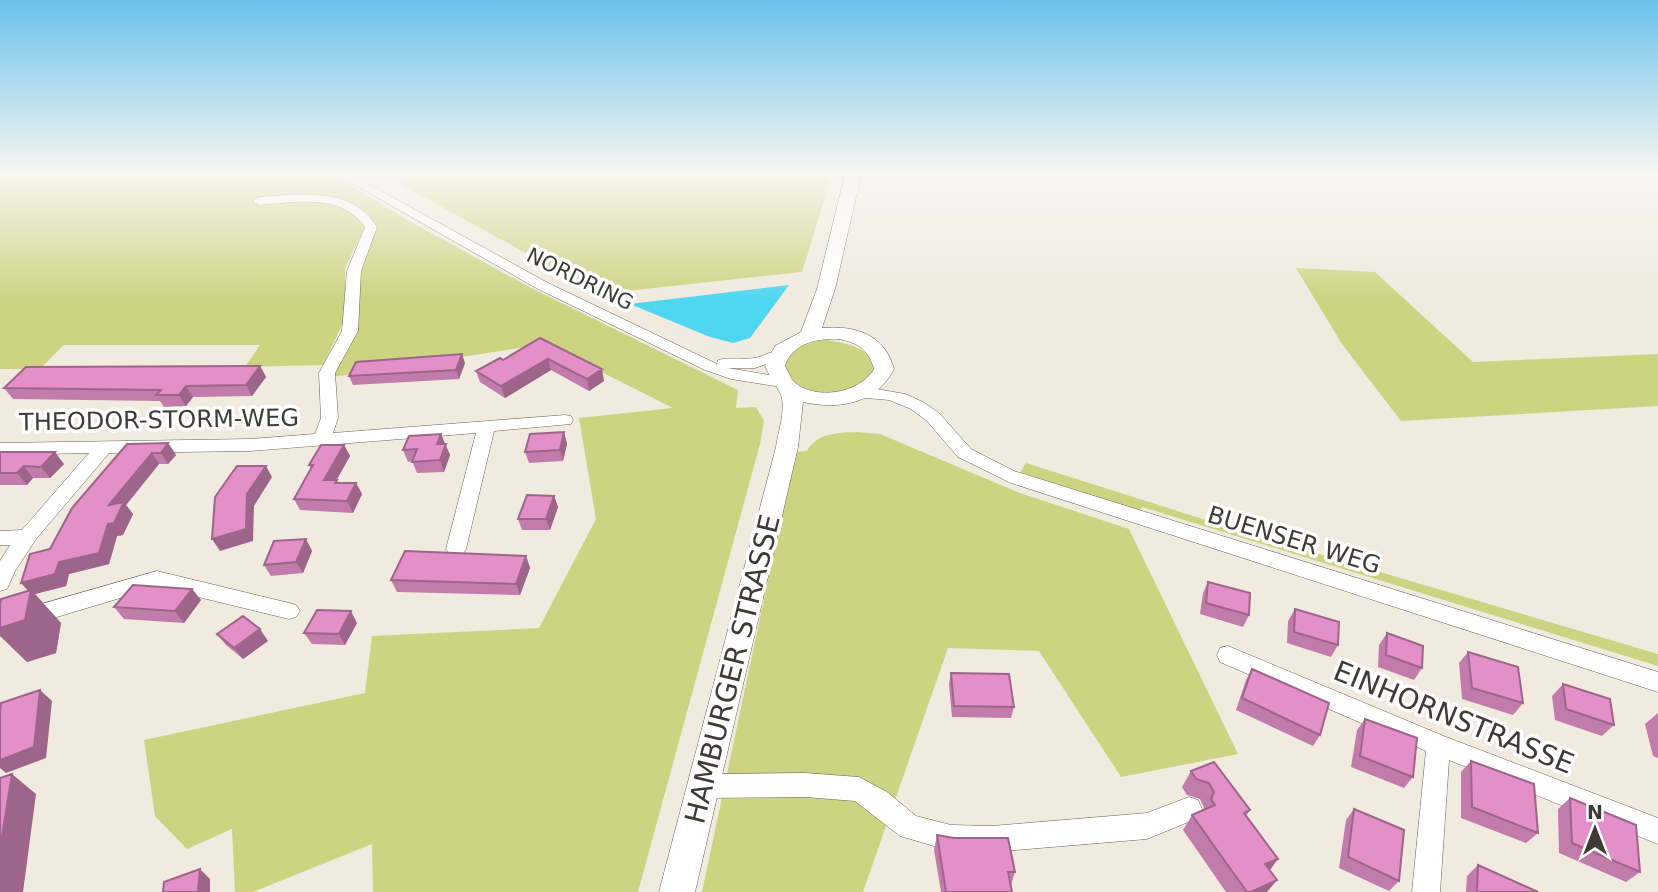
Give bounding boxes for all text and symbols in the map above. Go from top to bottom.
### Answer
street label: NORDRING [523,243,637,315]
street label: THEODOR-STORM-WEG [18,404,299,436]
street label: BUENSER WEG [1204,500,1384,580]
street label: HAMBURGER STRASSE [678,511,787,827]
street label: EINHORNSTRASSE [1329,654,1579,781]
north arrow [1560,794,1630,864]
text: N [1587,801,1603,823]

